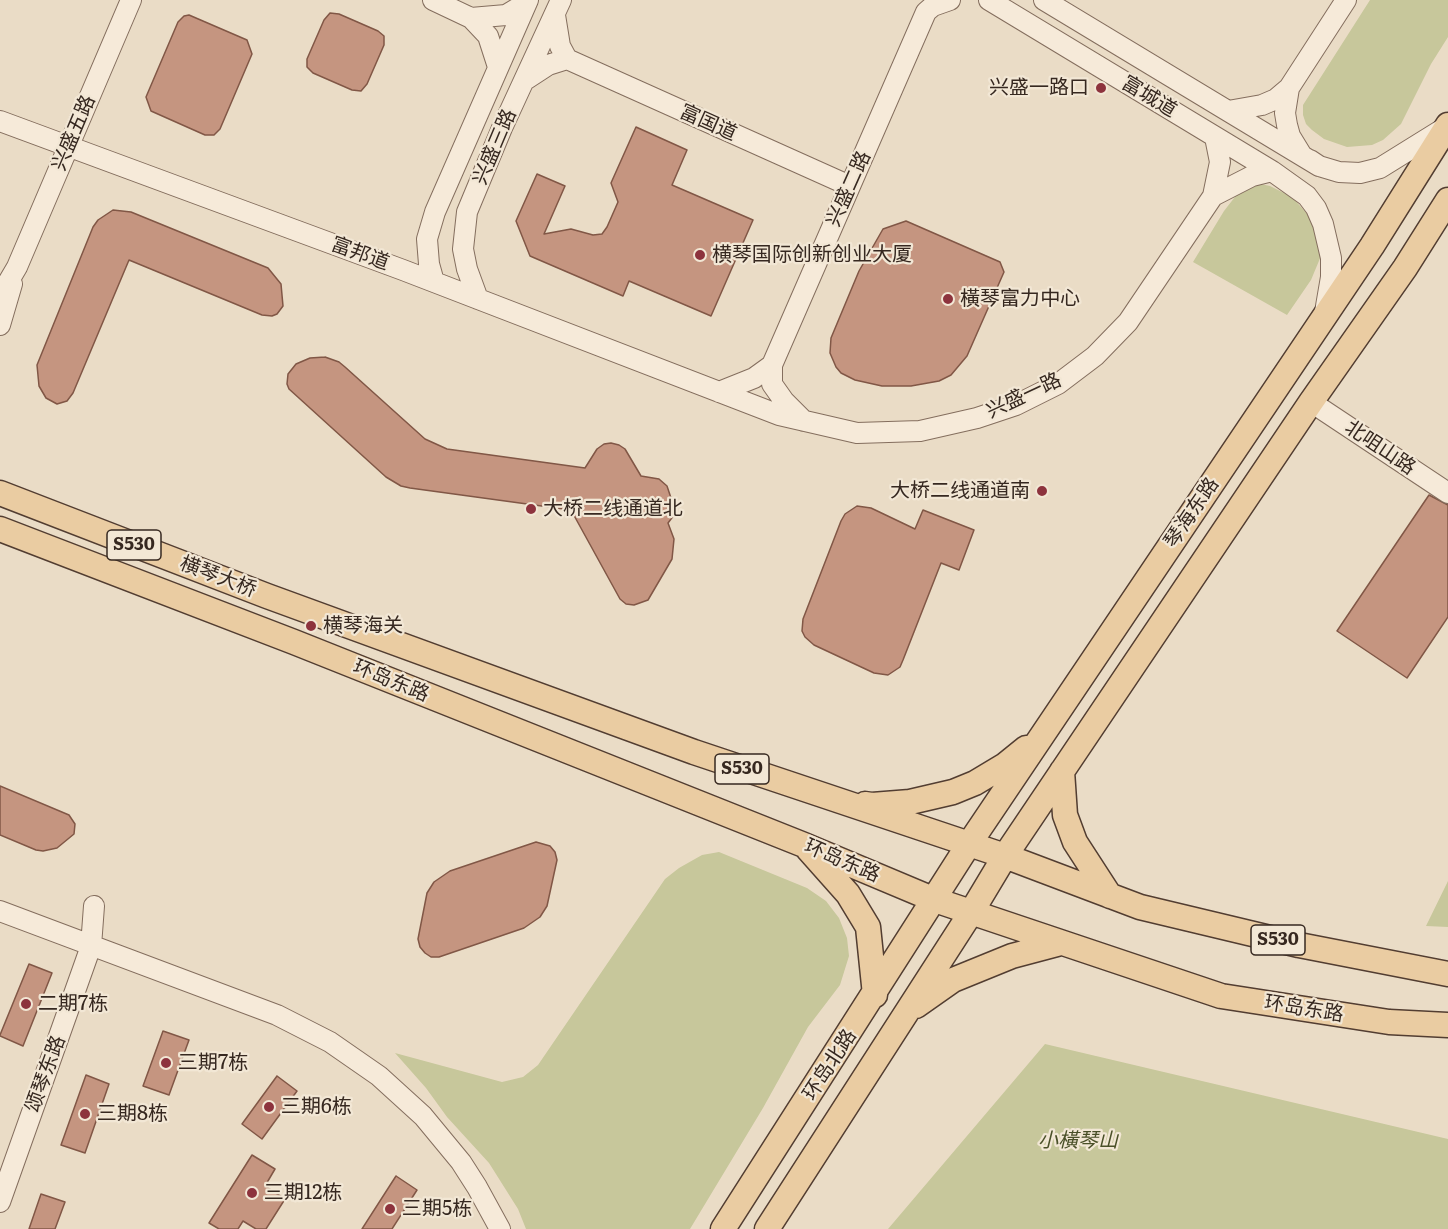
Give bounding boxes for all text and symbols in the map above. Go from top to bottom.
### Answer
street label: 富城道 [1117,71,1181,123]
place label: 兴盛一路口 [989,76,1089,100]
marker: 兴盛一路口 [1094,81,1108,95]
street label: 兴盛五路 [47,91,101,175]
street label: 富国道 [676,100,740,146]
street label: 兴盛三路 [468,105,522,189]
street label: 兴盛二路 [822,148,876,230]
street label: 富邦道 [328,232,392,276]
place label: 横琴国际创新创业大厦 [712,243,912,267]
marker: 横琴国际创新创业大厦 [693,248,707,262]
place label: 橫琴富力中心 [960,287,1080,311]
marker: 橫琴富力中心 [941,292,955,306]
street label: 兴盛一路 [983,368,1065,424]
street label: 北咀山路 [1340,416,1420,480]
street label: 琴海东路 [1160,473,1224,553]
place label: 大桥二线通道南 [890,479,1030,503]
marker: 大桥二线通道南 [1035,484,1049,498]
place label: 大桥二线通道北 [543,497,683,521]
marker: 大桥二线通道北 [524,502,538,516]
road number: S530 [107,530,161,560]
street label: 横琴大桥 [176,551,260,603]
place label: 横琴海关 [323,614,403,638]
marker: 横琴海关 [304,619,318,633]
street label: 环岛东路 [349,655,433,707]
road number: S530 [715,754,769,784]
street label: 环岛东路 [800,834,884,888]
road number: S530 [1251,925,1305,955]
street label: 环岛东路 [1263,991,1345,1027]
place label: 二期7栋 [38,992,108,1016]
marker: 二期7栋 [19,997,33,1011]
street label: 环岛北路 [798,1025,862,1105]
street label: 颂琴东路 [21,1032,71,1116]
place label: 三期7栋 [178,1051,248,1075]
marker: 三期7栋 [159,1056,173,1070]
place label: 三期6栋 [281,1095,352,1119]
marker: 三期6栋 [262,1100,276,1114]
place label: 三期8栋 [97,1102,168,1126]
marker: 三期8栋 [78,1107,92,1121]
park label: 小橫琴山 [1038,1129,1118,1153]
place label: 三期12栋 [264,1181,342,1205]
marker: 三期12栋 [245,1186,259,1200]
place label: 三期5栋 [402,1197,472,1221]
marker: 三期5栋 [383,1202,397,1216]

